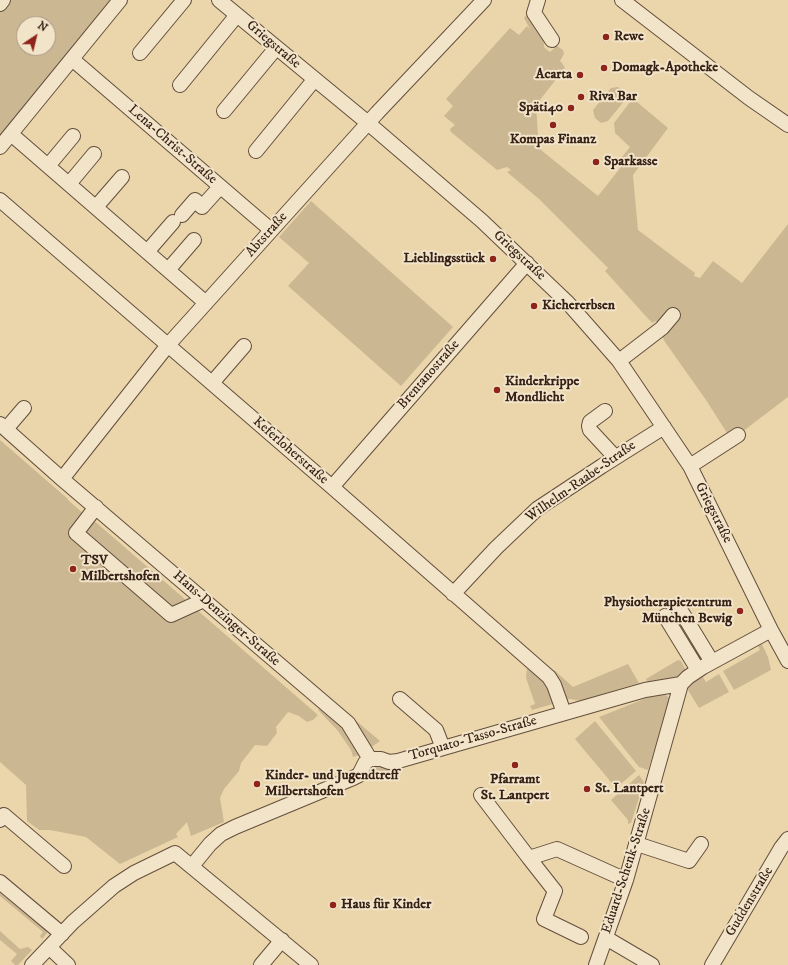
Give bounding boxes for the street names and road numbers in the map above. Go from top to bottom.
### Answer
street label: Griegstraße [242,17,304,73]
street label: Lena-Christ-Straße [124,102,220,188]
street label: Abtstraße [243,209,291,261]
street label: Griegstraße [489,227,549,285]
street label: Brentanostraße [394,337,464,413]
street label: Keferloherstraße [249,414,331,488]
street label: Wilhelm-Raabe-Straße [523,438,639,526]
street label: Griegstraße [691,480,735,546]
street label: Hans-Denzinger-Straße [169,568,283,670]
street label: Torquato-Tasso-Straße [407,713,539,765]
street label: Eduard-Schenk-Straße [599,806,655,936]
street label: Guddenstraße [723,864,777,940]

